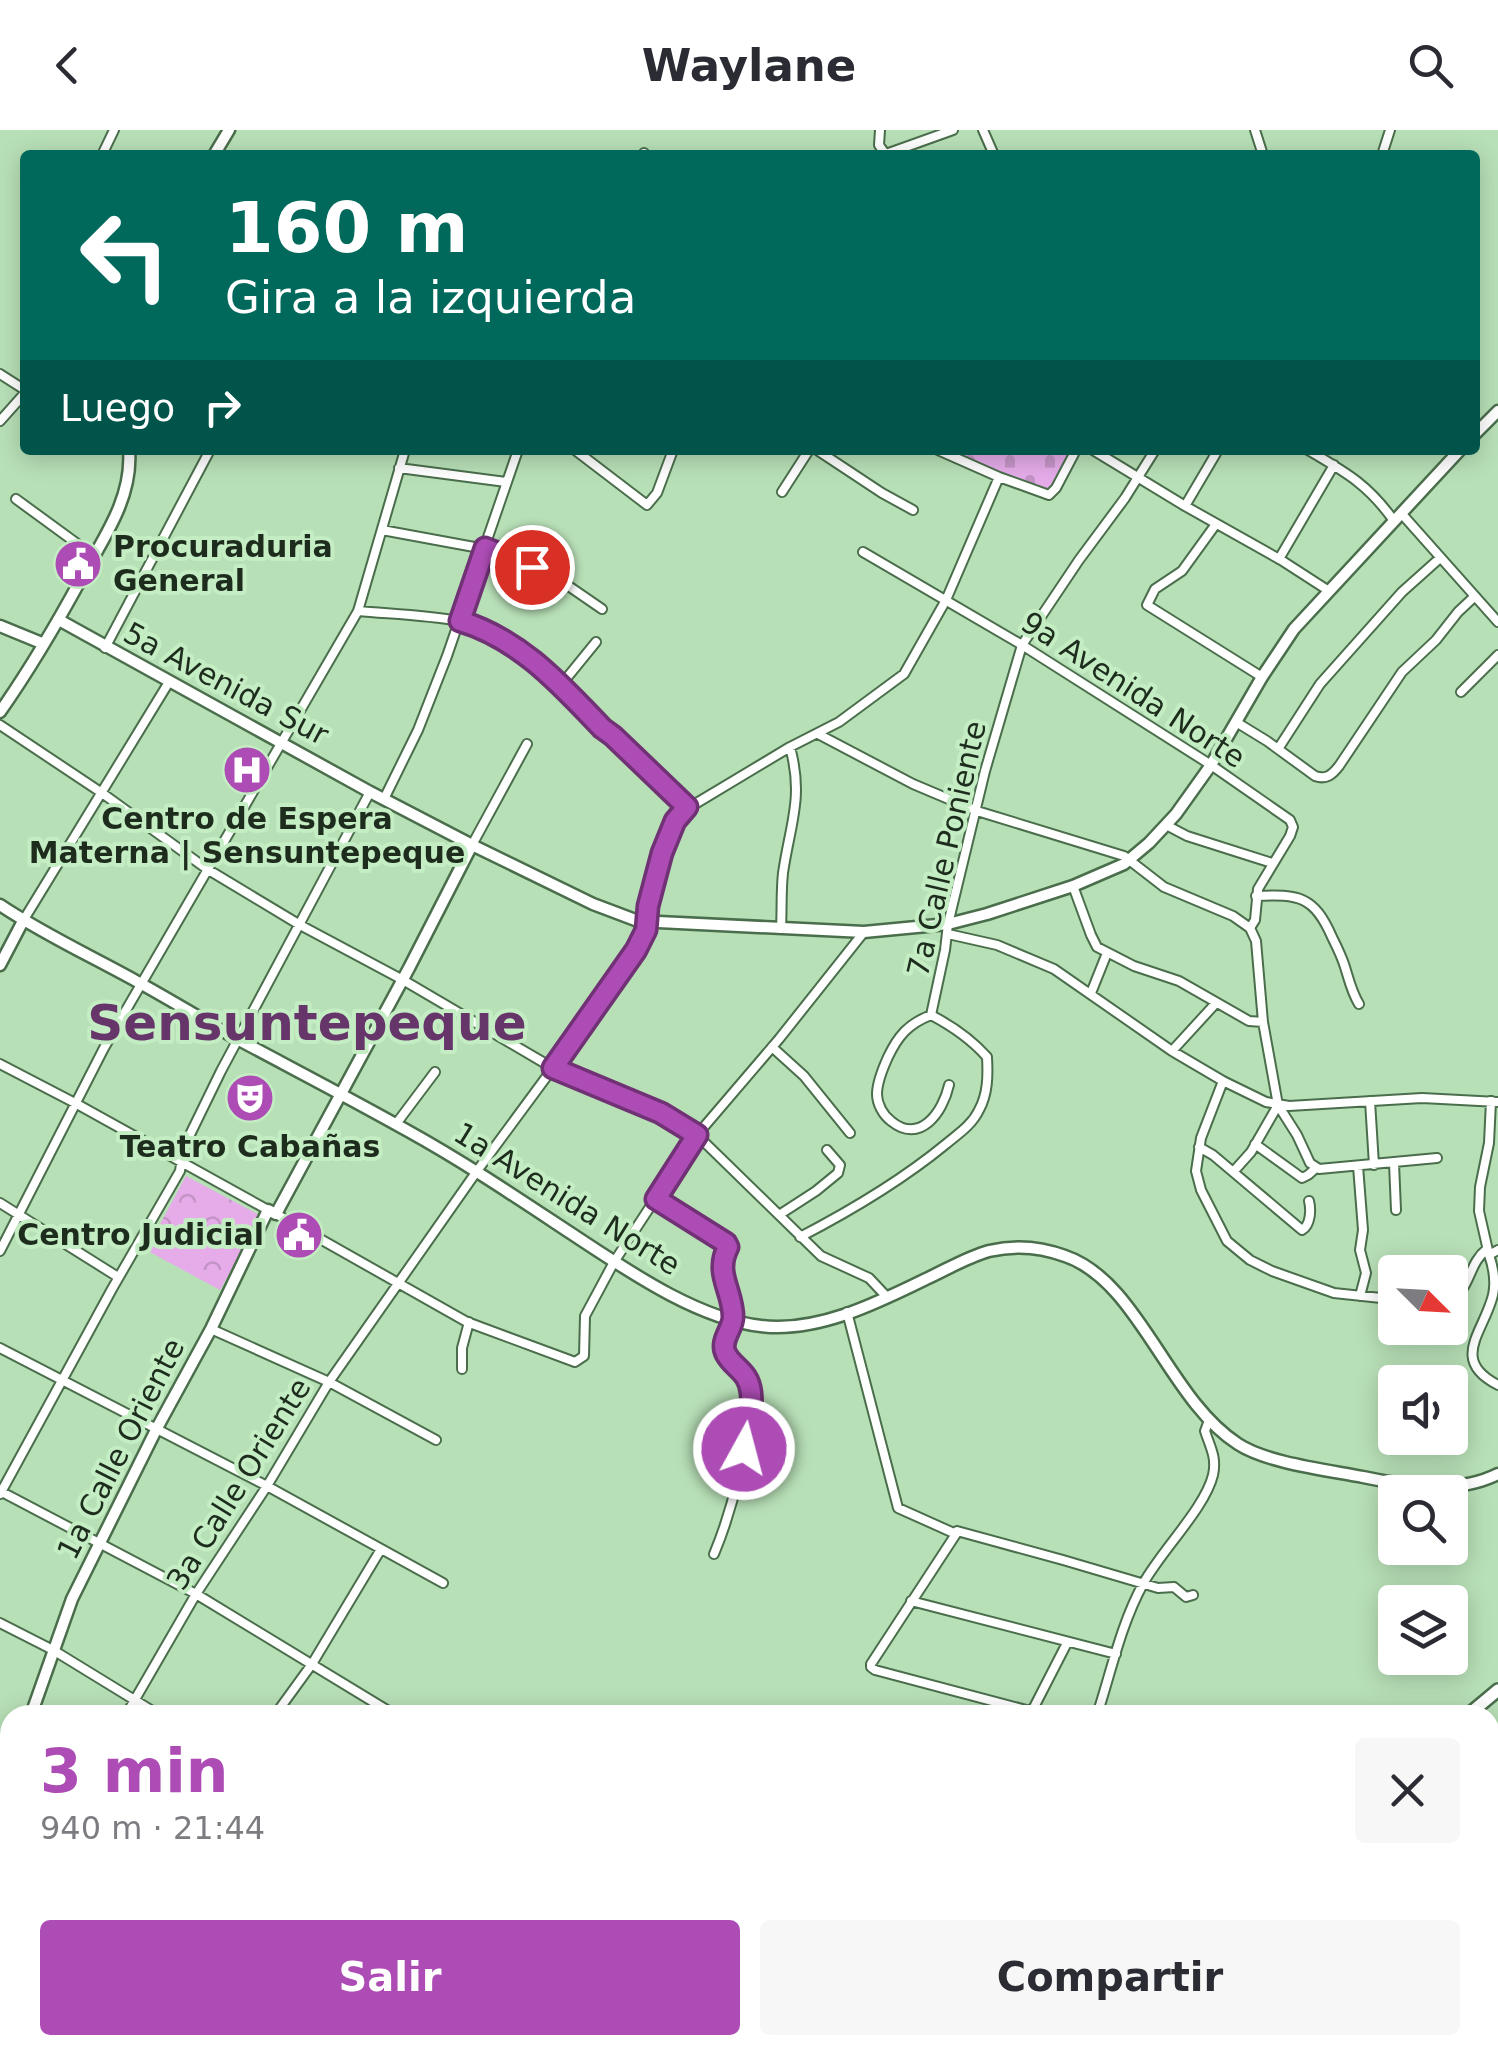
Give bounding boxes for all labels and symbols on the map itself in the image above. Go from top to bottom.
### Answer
pin [490,525,575,610]
place label: Procuraduria General [113,529,333,598]
public building icon: Procuraduria General [52,538,104,590]
street label: 9a Avenida Norte [1015,604,1252,775]
street label: 5a Avenida Sur [118,615,335,753]
street label: 7a Calle Poniente [900,718,993,980]
hospital icon: Centro de Espera Materna | Sensuntepeque [221,744,273,796]
place label: Centro de Espera Materna | Sensuntepeque [29,801,465,871]
district label: Sensuntepeque [87,994,527,1052]
theatre icon: Teatro Cabañas [224,1072,276,1124]
street label: 1a Avenida Norte [448,1115,687,1282]
place label: Teatro Cabañas [120,1129,380,1164]
public building icon: Centro Judicial [273,1209,325,1261]
place label: Centro Judicial [17,1217,264,1252]
north arrow [1378,1255,1468,1345]
street label: 1a Calle Oriente [50,1333,191,1565]
street label: 3a Calle Oriente [159,1371,318,1596]
position arrow [692,1397,796,1501]

